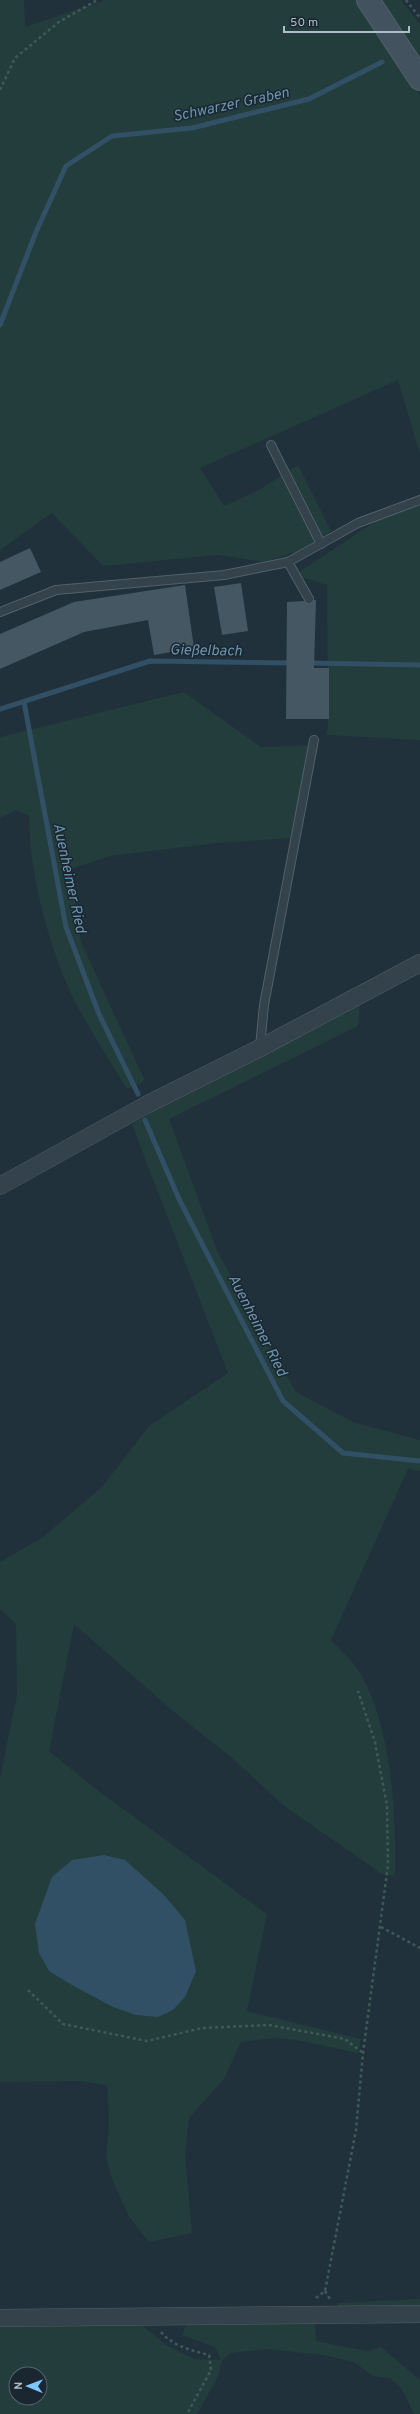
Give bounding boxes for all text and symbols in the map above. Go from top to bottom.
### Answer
scale bar [284,8,409,34]
text: 50 m [290,15,318,31]
water label: Schwarzer Graben [172,84,291,127]
water label: Gießelbach [170,641,242,662]
water label: Auenheimer Ried [48,822,90,936]
water label: Auenheimer Ried [223,1271,291,1381]
north arrow [8,2366,48,2406]
text: N [12,2382,26,2390]

